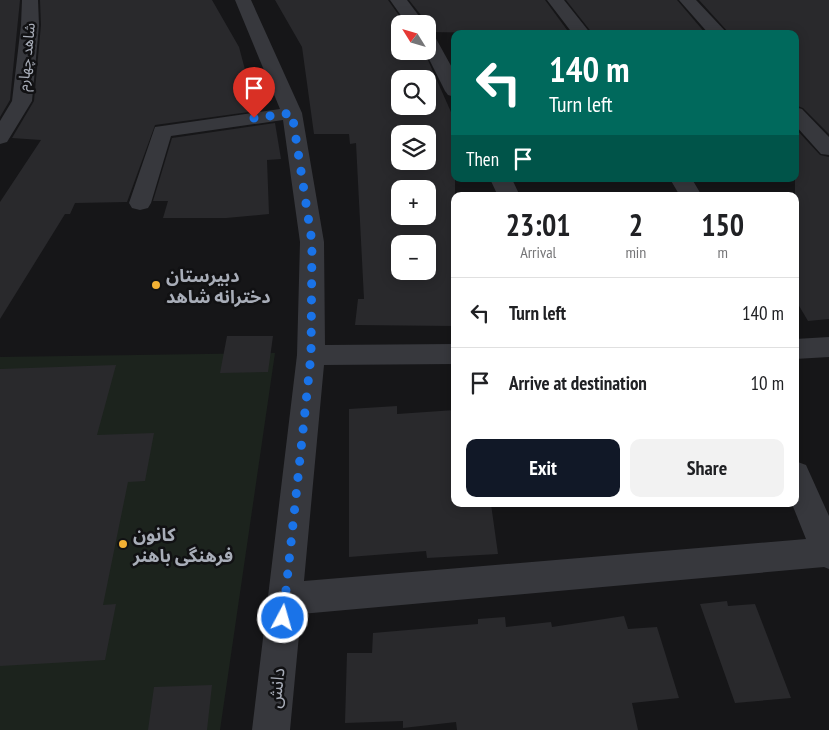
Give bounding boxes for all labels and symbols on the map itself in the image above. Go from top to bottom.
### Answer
north arrow [391,15,436,60]
street label: شاهد چهارم [13,22,41,92]
pin [233,67,275,118]
place label: دبیرستان دخترانه شاهد [166,264,271,308]
marker: دبیرستان دخترانه شاهد [150,279,162,291]
place label: کانون فرهنگی باهنر [132,523,233,567]
marker: کانون فرهنگی باهنر [117,538,129,550]
position arrow [256,591,308,643]
street label: دانش [262,667,290,709]

